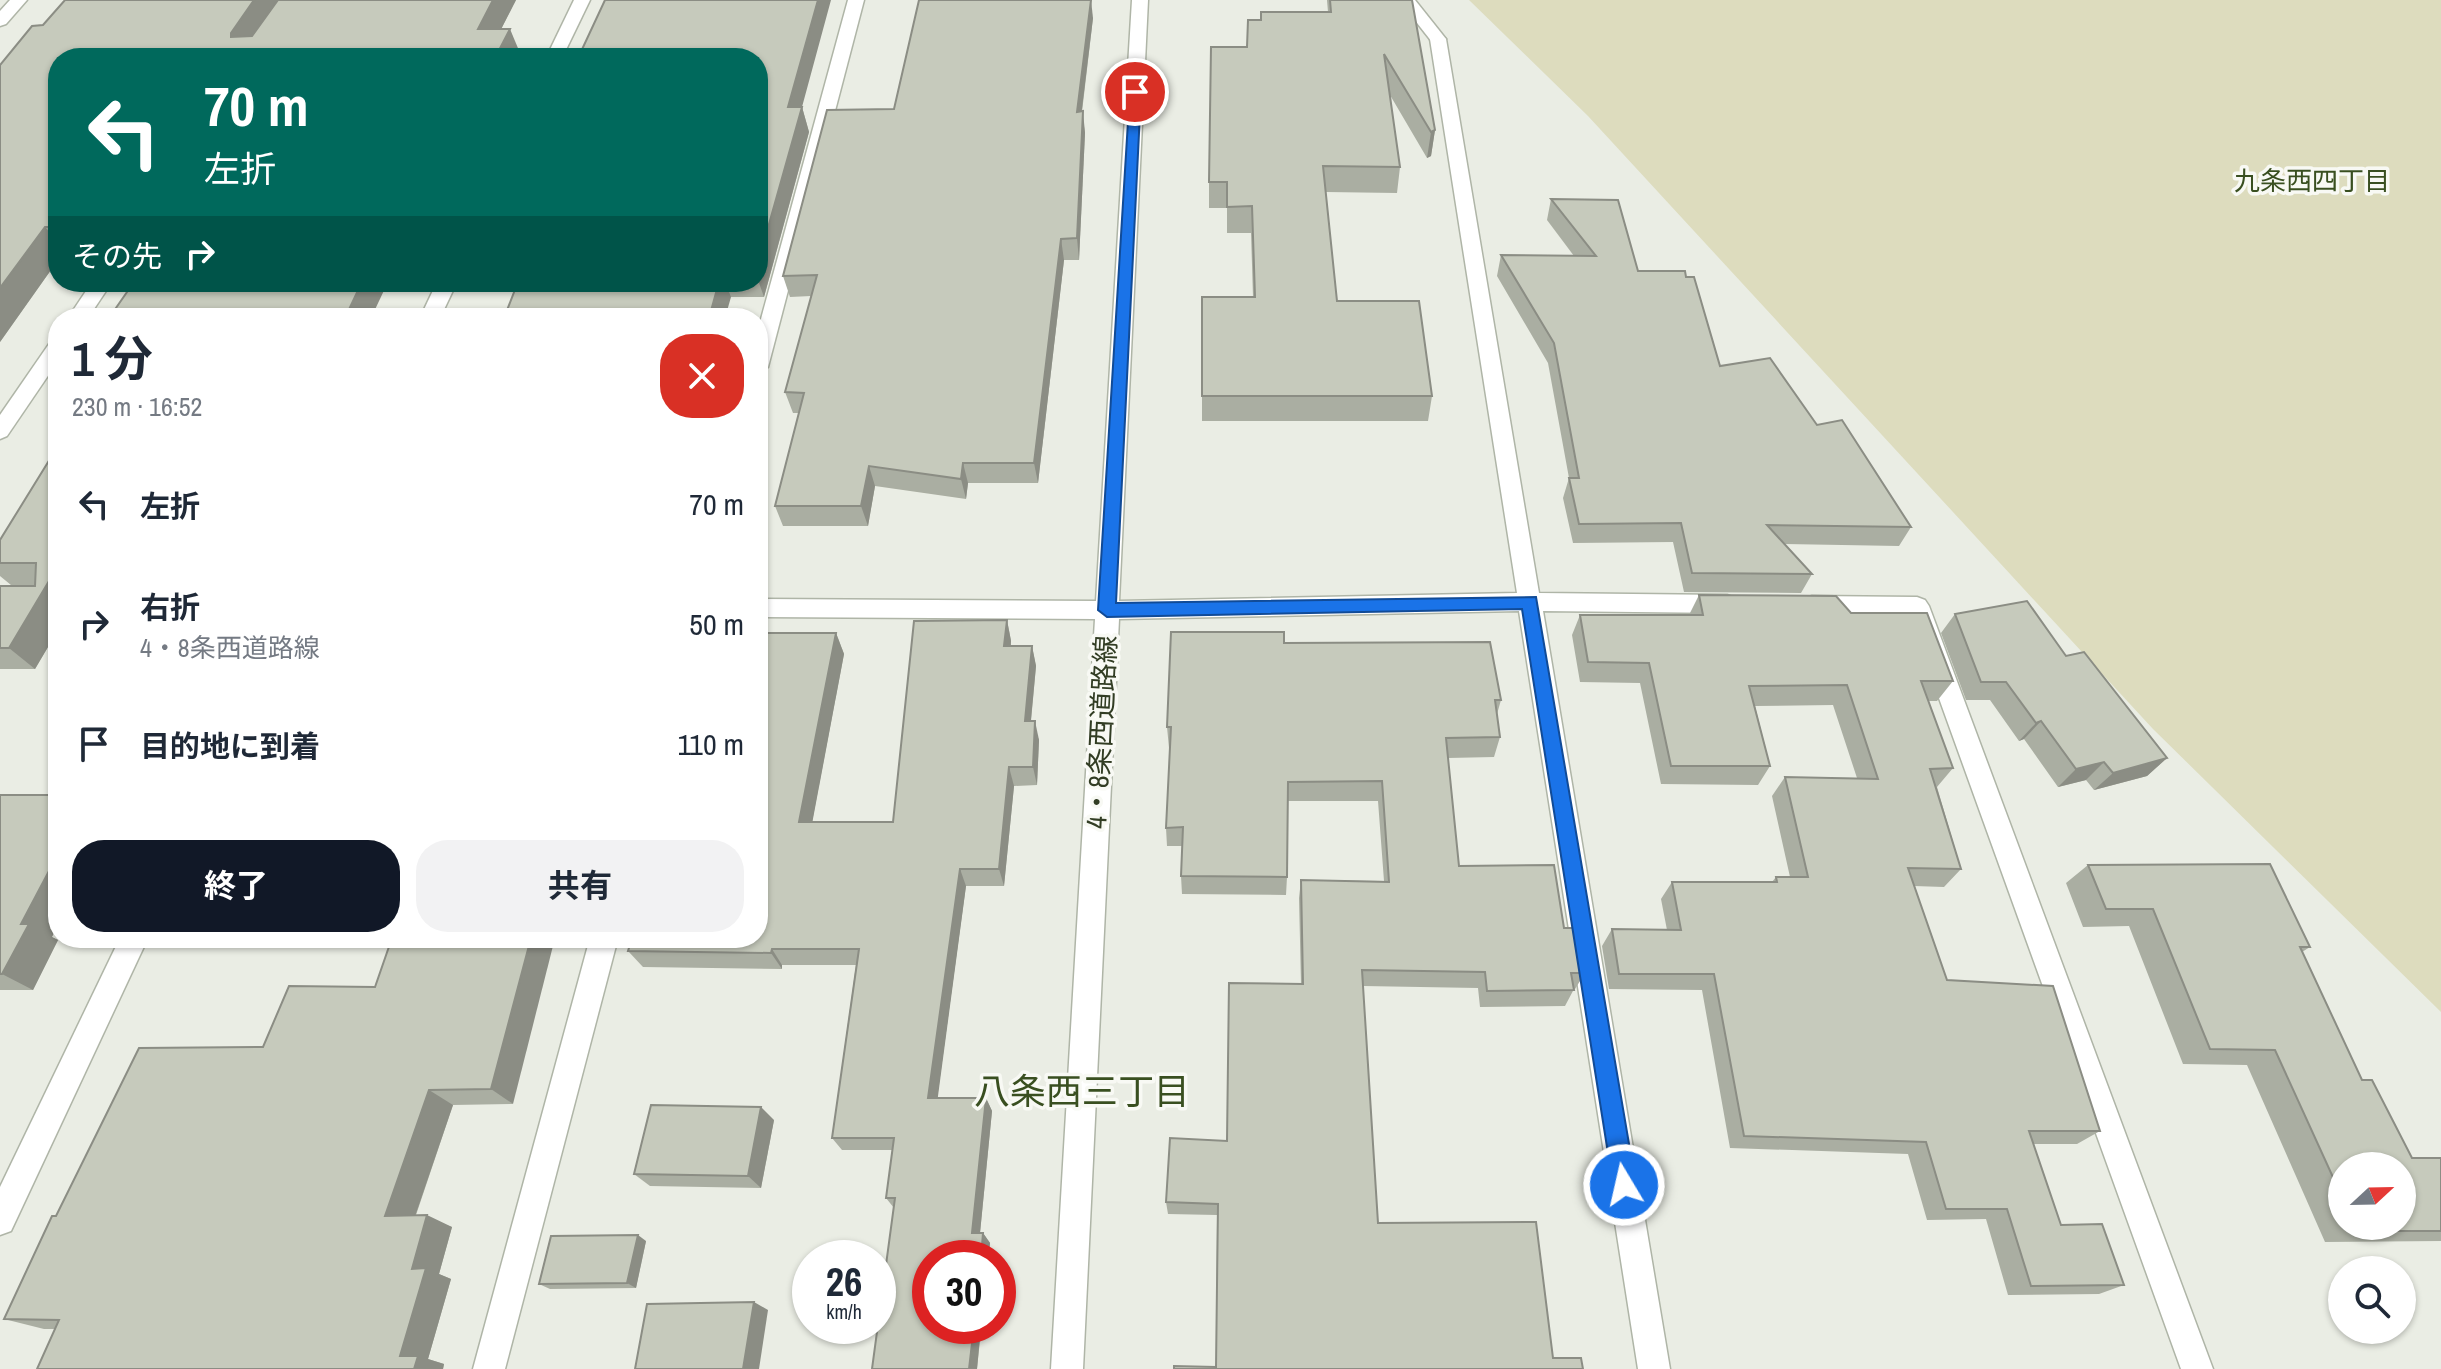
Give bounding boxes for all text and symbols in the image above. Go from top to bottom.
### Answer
pin [1101,58,1169,126]
text: 70 m [204,68,309,143]
icon: arrive [1113,70,1157,114]
icon: left [72,80,176,184]
text: 左折 [204,145,276,193]
district label: 九条西四丁目 [2234,163,2390,198]
icon: right [178,232,222,276]
text: その先 [72,236,162,276]
text: 1 分 [72,326,153,391]
button: close [660,334,744,418]
text: 230 m · 16:52 [72,389,202,424]
icon: left [72,482,116,526]
text: 70 m [689,484,744,524]
text: 左折 [140,486,200,526]
text: 右折 [140,587,200,627]
icon: right [72,602,116,646]
text: 50 m [689,604,744,644]
text: 4・8条西道路線 [140,630,320,665]
street label: 4・8条西道路線 [1077,634,1125,830]
icon: arrive [72,722,116,766]
text: 110 m [677,724,744,764]
text: 目的地に到着 [140,726,320,766]
button: 終了 [72,840,400,932]
button: 共有 [416,840,744,932]
district label: 八条西三丁目 [974,1067,1190,1115]
position arrow [1582,1143,1666,1227]
north arrow [2328,1152,2416,1240]
map controls [2328,1152,2416,1344]
speed limit sign: 30 [912,1240,1016,1344]
text: 26 [826,1255,862,1308]
button: search [2328,1256,2416,1344]
text: km/h [826,1298,862,1325]

